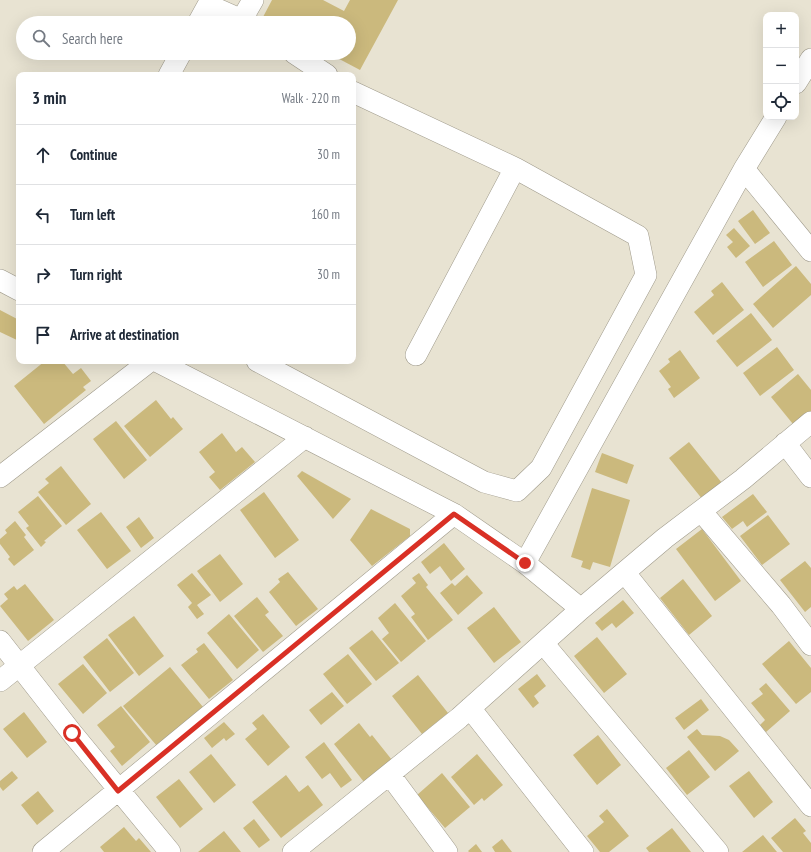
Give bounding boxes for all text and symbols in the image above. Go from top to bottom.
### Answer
map controls [763,12,799,120]
button: + [763,12,799,48]
search box [16,16,356,60]
icon: search [30,27,52,49]
text: Search here [62,29,123,48]
button: − [763,48,799,84]
button: locate [763,84,799,120]
text: 3 min [32,87,66,109]
text: Walk · 220 m [282,90,340,107]
icon: ahead [32,144,54,166]
text: Continue [70,145,117,164]
text: 30 m [317,146,340,163]
icon: left [32,204,54,226]
text: Turn left [70,205,115,224]
text: 160 m [311,206,340,223]
icon: right [32,264,54,286]
text: Turn right [70,265,122,284]
text: 30 m [317,266,340,283]
icon: arrive [32,324,54,346]
text: Arrive at destination [70,325,179,344]
route end [516,554,534,572]
route start [63,724,81,742]

